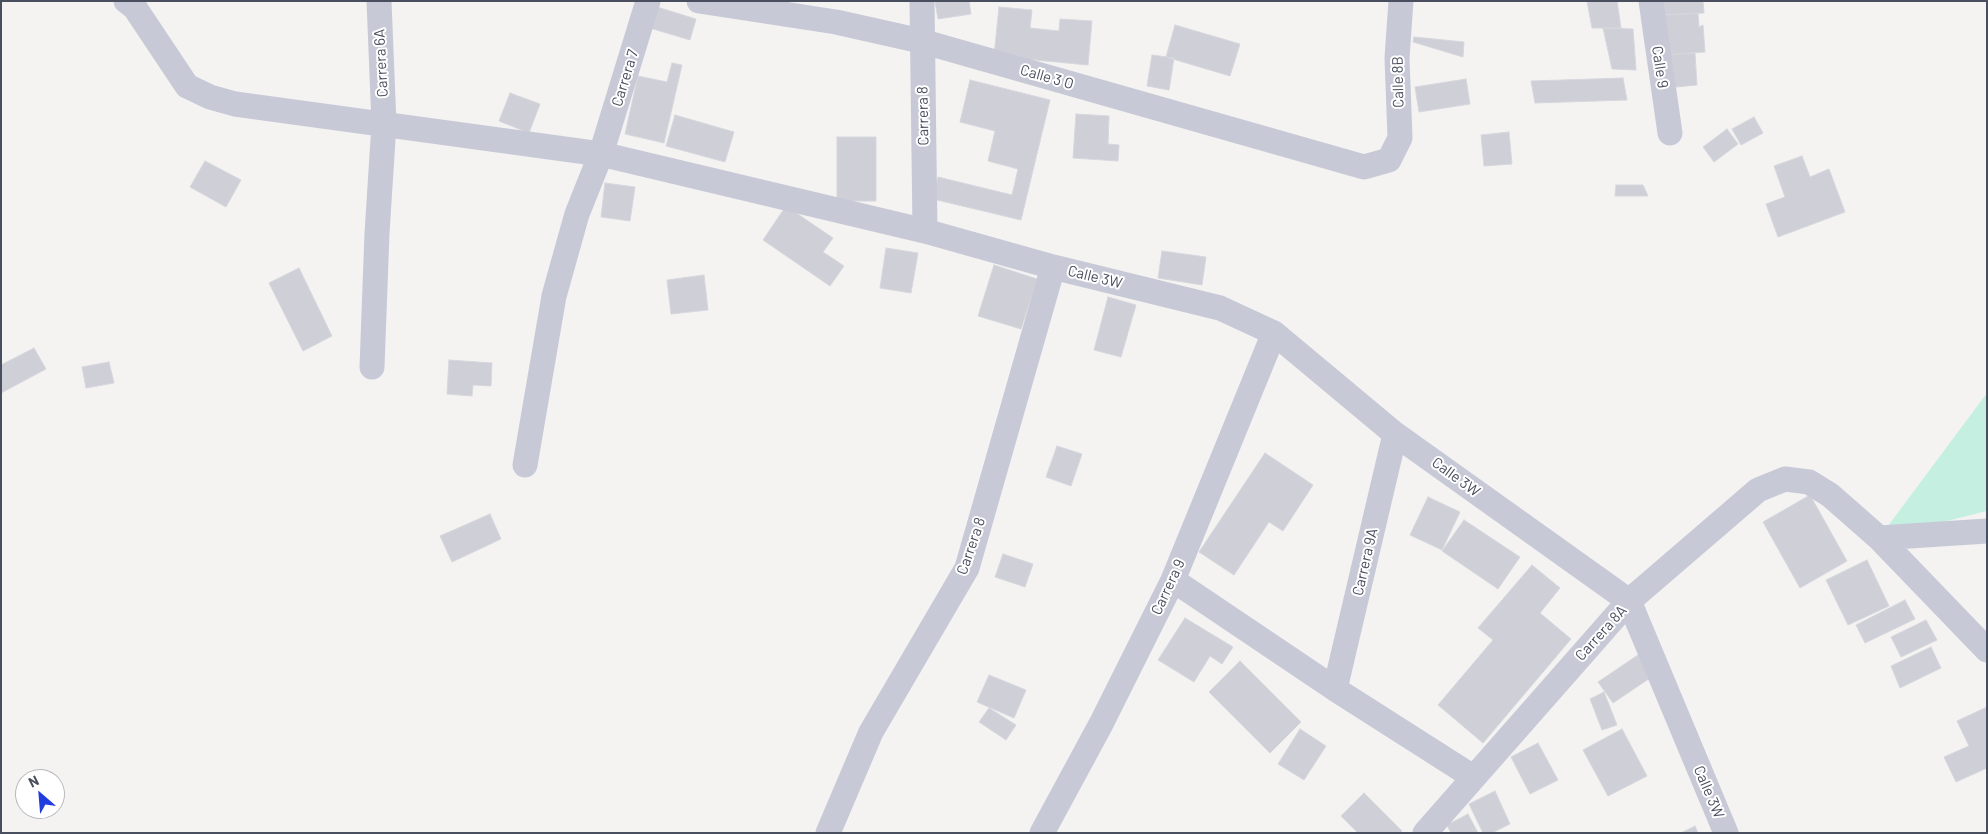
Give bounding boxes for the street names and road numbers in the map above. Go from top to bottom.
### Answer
street label: Carrera 6A [370,28,392,98]
street label: Calle 9 [1648,45,1672,89]
street label: Carrera 7 [608,47,642,109]
street label: Calle 8B [1389,56,1407,108]
street label: Calle 3 O [1018,61,1076,93]
street label: Carrera 8 [913,86,933,146]
street label: Calle 3W [1066,262,1124,292]
street label: Calle 3W [1428,453,1484,501]
street label: Carrera 8 [953,515,989,577]
street label: Carrera 9A [1349,527,1381,597]
street label: Carrera 9 [1147,556,1189,618]
street label: Carrera 8A [1571,602,1631,664]
street label: Calle 3W [1690,763,1728,821]

